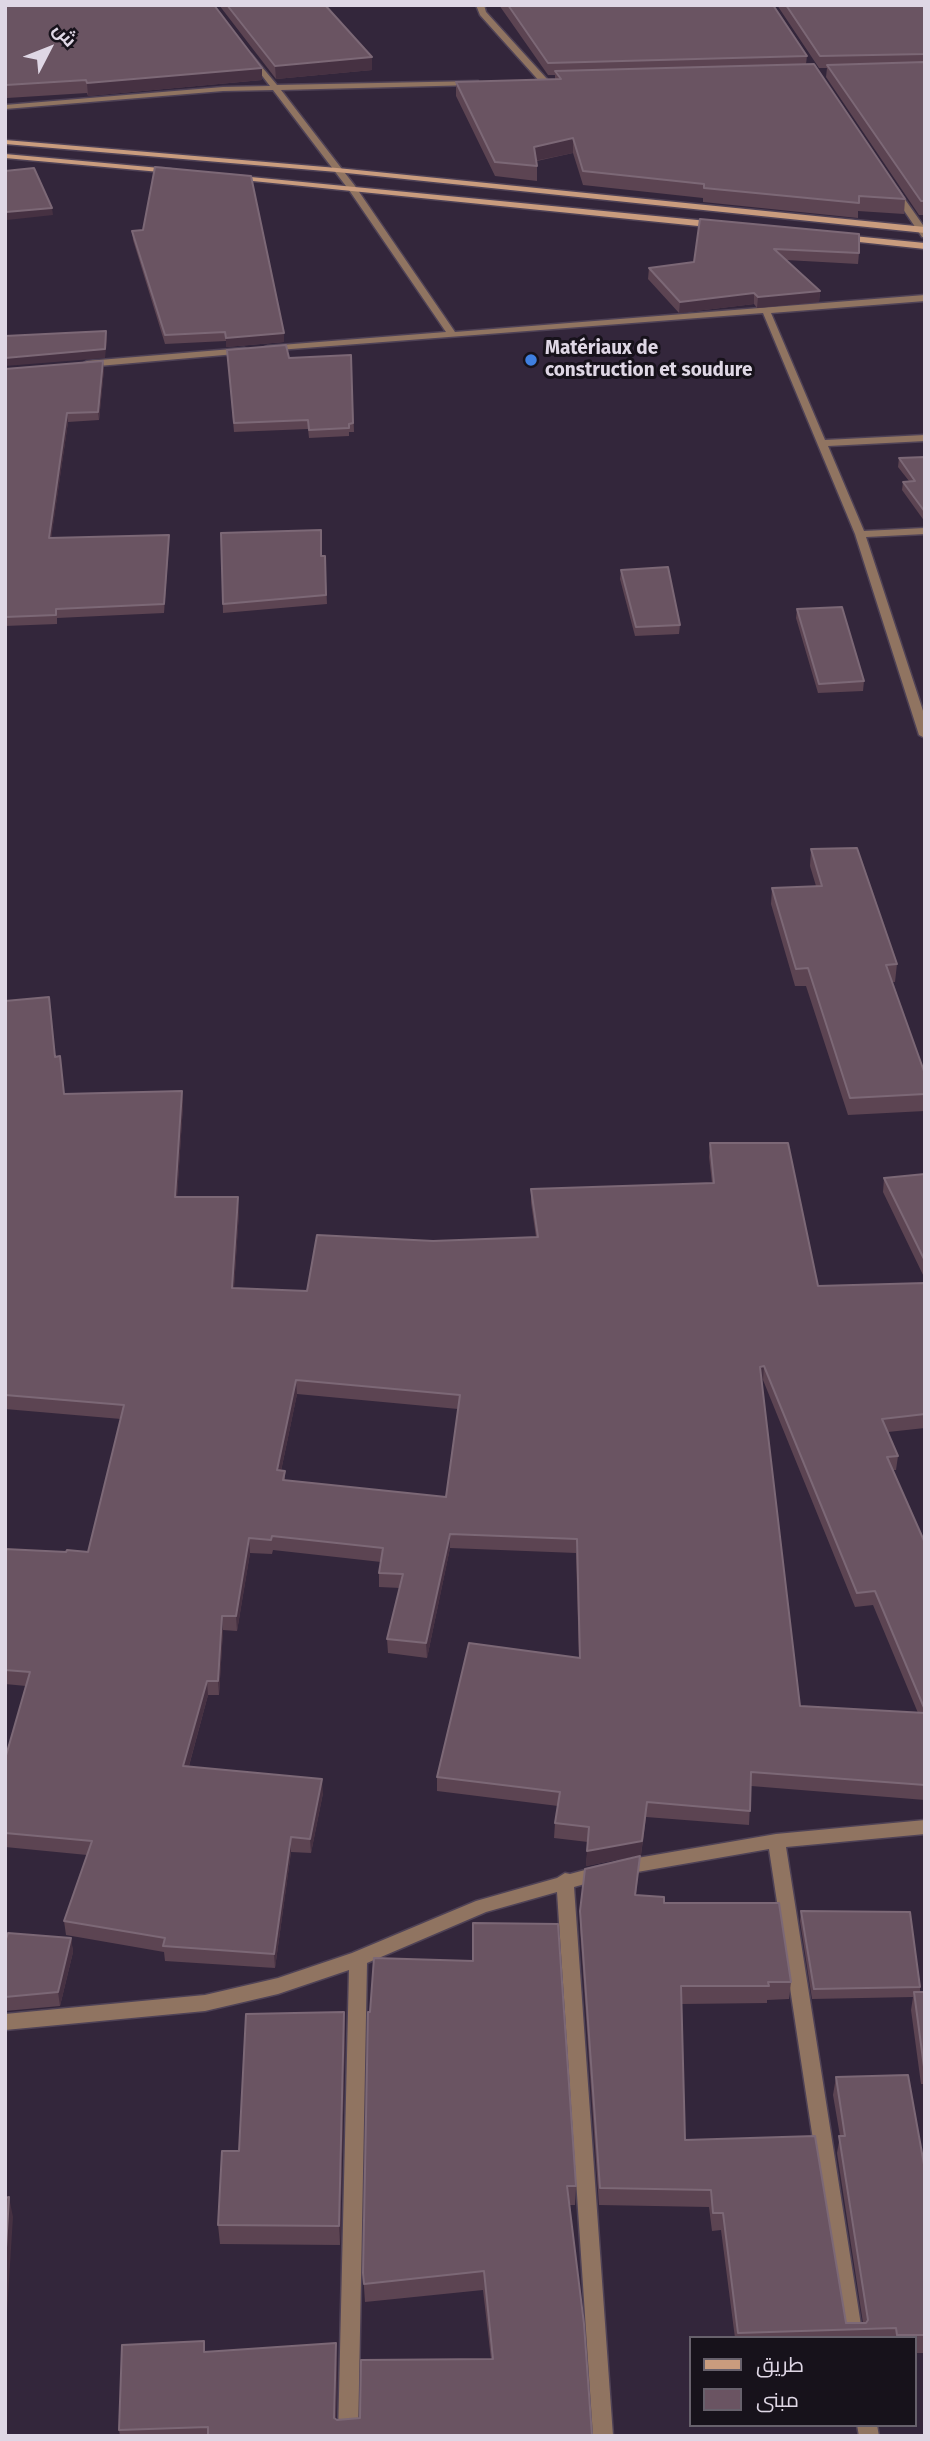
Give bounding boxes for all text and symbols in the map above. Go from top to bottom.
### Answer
north arrow [14,14,84,84]
text: ش [48,18,82,51]
place label: Matériaux de construction et soudure [545,338,752,382]
marker: Matériaux de construction et soudure [523,352,539,368]
legend [688,2336,916,2427]
text: طريق [756,2352,804,2378]
text: مبنى [756,2387,799,2413]

